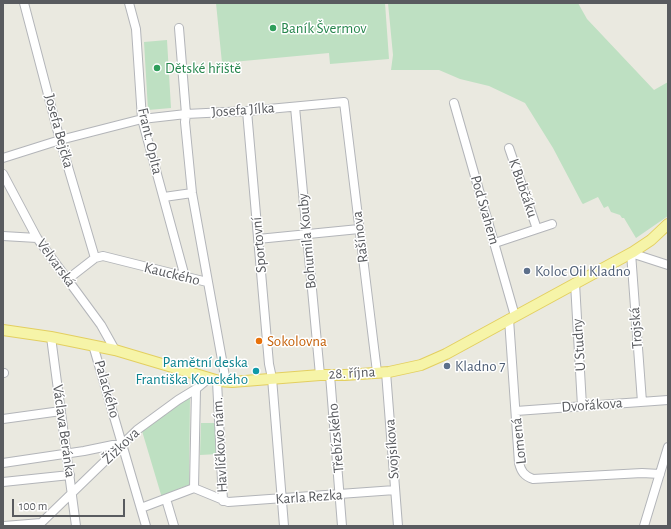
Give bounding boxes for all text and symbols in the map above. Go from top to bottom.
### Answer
place label: Baník Švermov [281,19,367,37]
marker: Baník Švermov [268,23,278,33]
place label: Dětské hřiště [165,59,241,77]
marker: Dětské hřiště [152,63,162,73]
street label: Josefa Bejčka [40,92,78,170]
street label: Josefa Jílka [211,99,275,121]
street label: Frant. Oplta [134,106,166,176]
street label: K Bubčáku [505,156,541,220]
street label: Pod Svahem [467,173,503,247]
street label: Bohumila Kouby [294,192,320,290]
street label: Rašínova [348,210,372,264]
street label: Sportovní [248,216,270,274]
street label: Velvarská [33,235,79,291]
street label: Kauckého [142,258,202,290]
place label: Koloc Oil Kladno [535,262,631,280]
marker: Koloc Oil Kladno [522,266,532,276]
street label: Trojská [626,307,646,349]
street label: U Studny [568,318,590,372]
place label: Sokolovna [267,332,327,350]
marker: Sokolovna [254,336,264,346]
place label: Pamětní deska Františka Kouckého [136,353,248,388]
place label: Kladno 7 [455,357,505,375]
street label: Palackého [90,358,124,420]
marker: Kladno 7 [442,361,452,371]
street label: 28. října [328,363,376,383]
marker: Pamětní deska Františka Kouckého [251,366,261,376]
street label: Václava Beránka [49,383,79,479]
street label: Dvořákova [561,394,623,416]
street label: Havlíčkovo nám. [209,397,231,493]
street label: Třebízského [324,402,348,474]
street label: Lomená [508,417,530,465]
street label: Svojsíkova [381,418,403,480]
street label: Žižkova [99,424,143,468]
street label: Karla Rezka [275,486,343,508]
scale bar [14,491,127,517]
text: 100 m [19,500,47,512]

